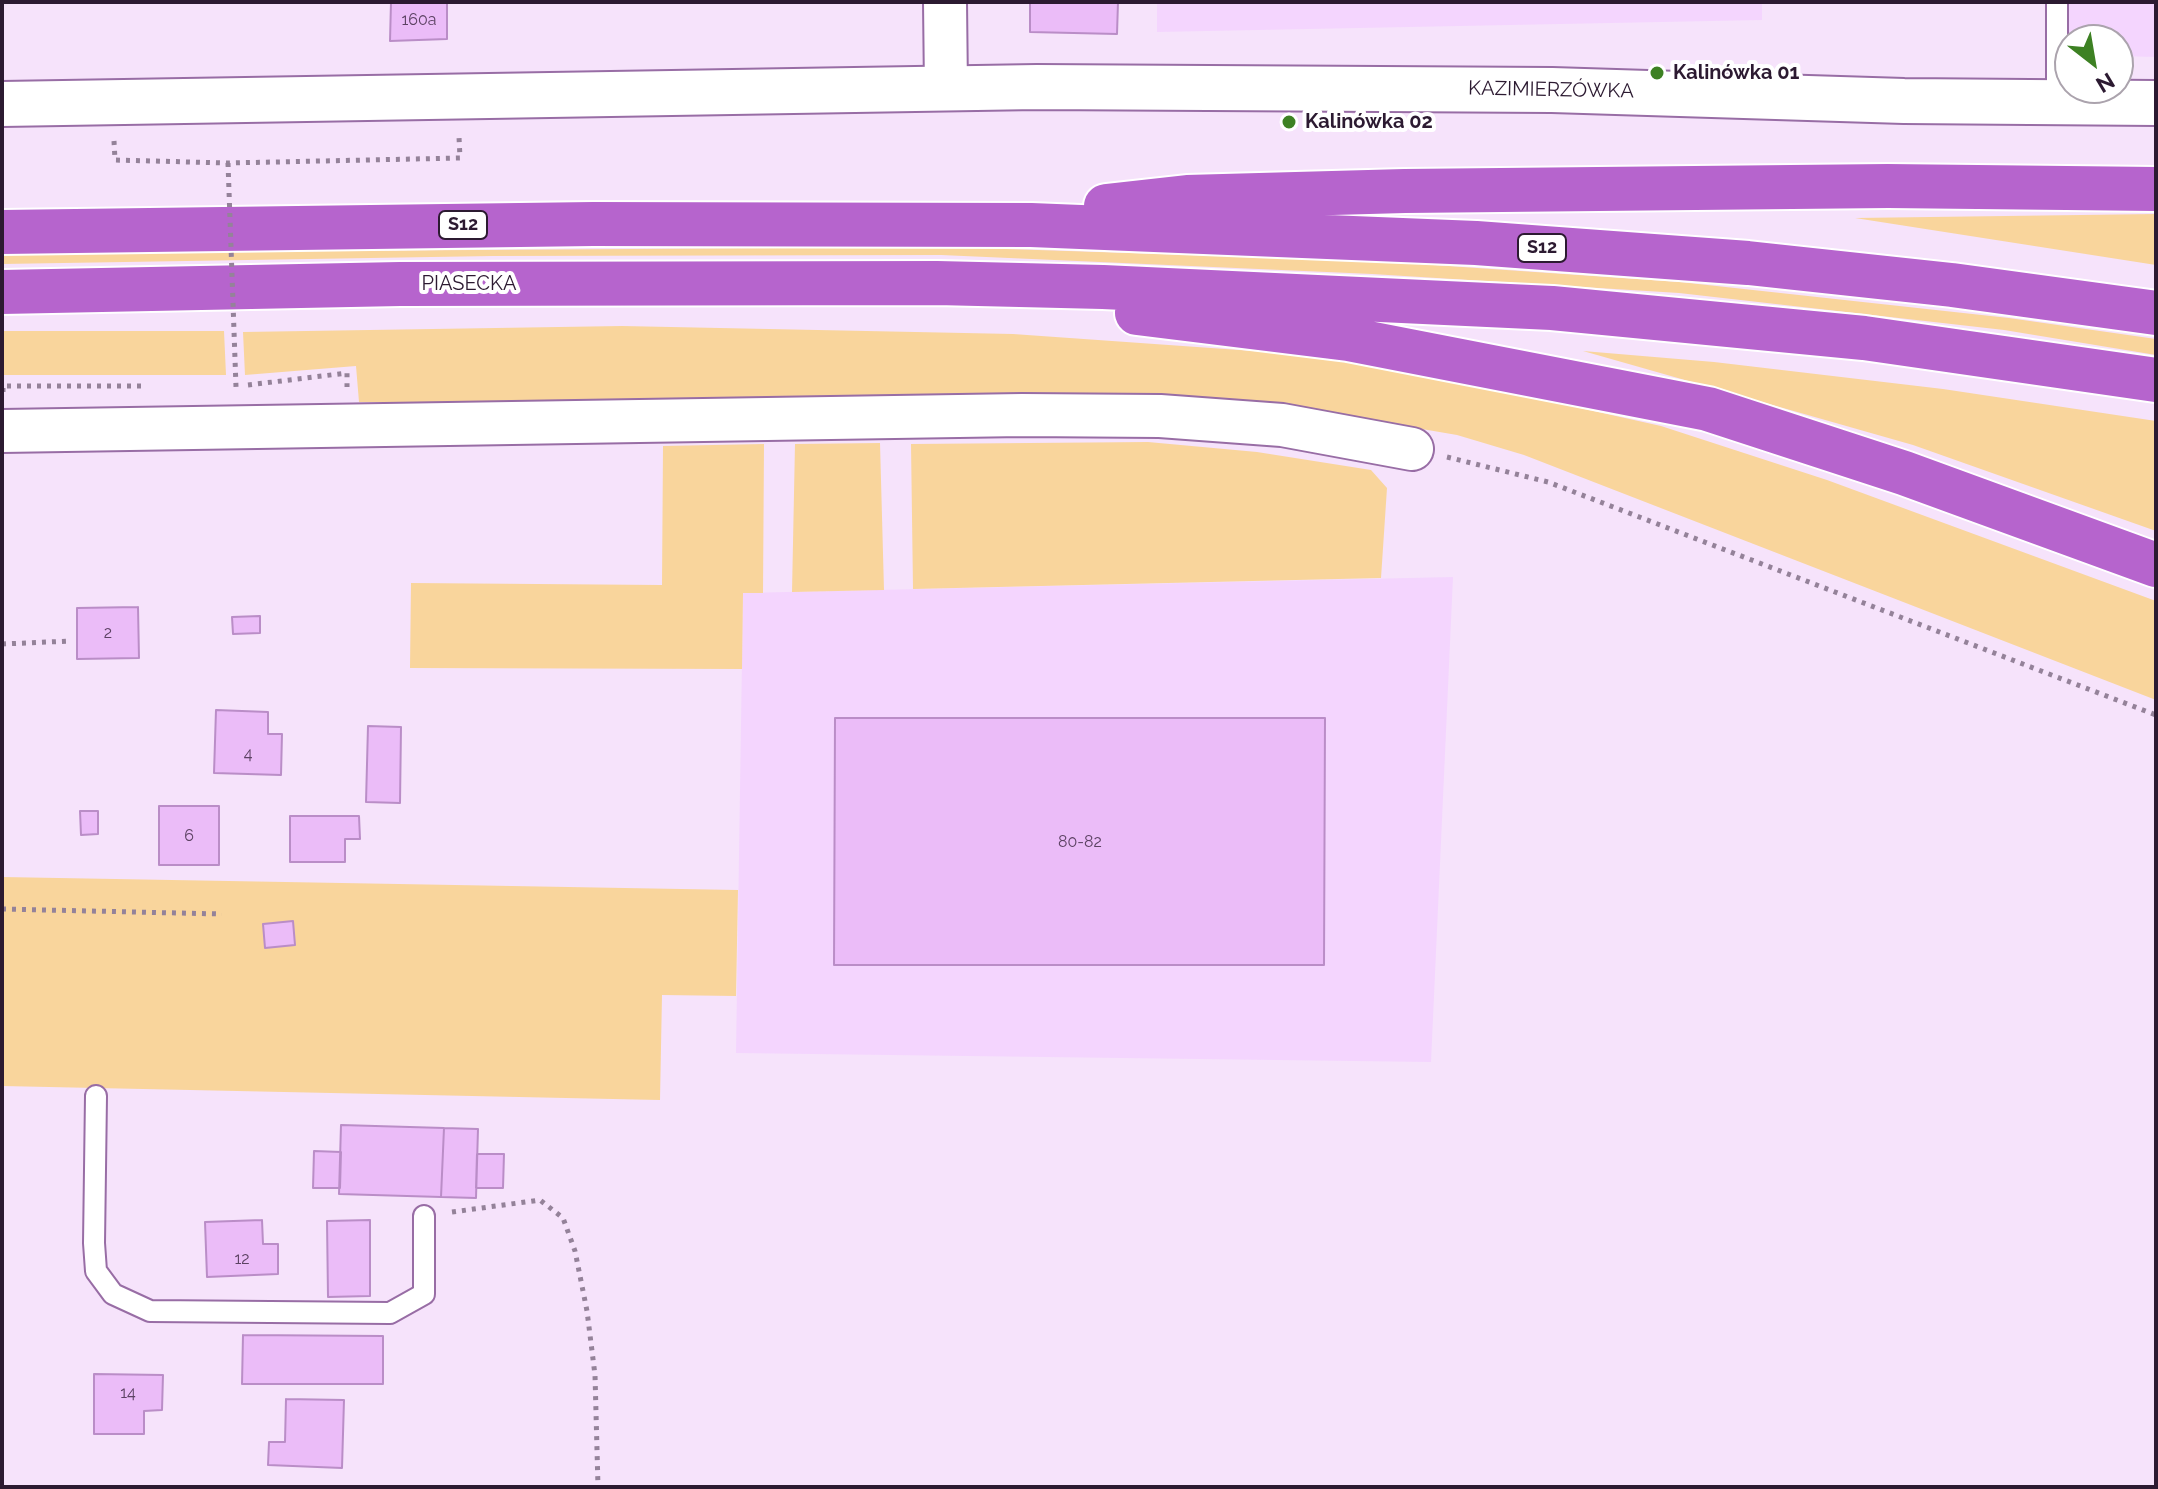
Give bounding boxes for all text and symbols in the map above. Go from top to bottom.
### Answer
house number: 160a [401,10,437,30]
north arrow [2054,24,2134,104]
place label: Kalinówka 01 [1673,61,1799,85]
marker: Kalinówka 01 [1648,64,1666,82]
text: N [2091,67,2119,98]
street label: KAZIMIERZÓWKA [1468,77,1634,103]
place label: Kalinówka 02 [1305,110,1433,134]
marker: Kalinówka 02 [1280,113,1298,131]
road number: S12 [439,211,487,239]
road number: S12 [1518,234,1566,262]
street label: PIASECKA [422,272,516,296]
house number: 2 [104,623,112,643]
house number: 4 [244,744,252,764]
house number: 6 [184,826,194,846]
house number: 80-82 [1058,832,1102,852]
house number: 12 [234,1249,250,1269]
house number: 14 [120,1383,136,1403]

